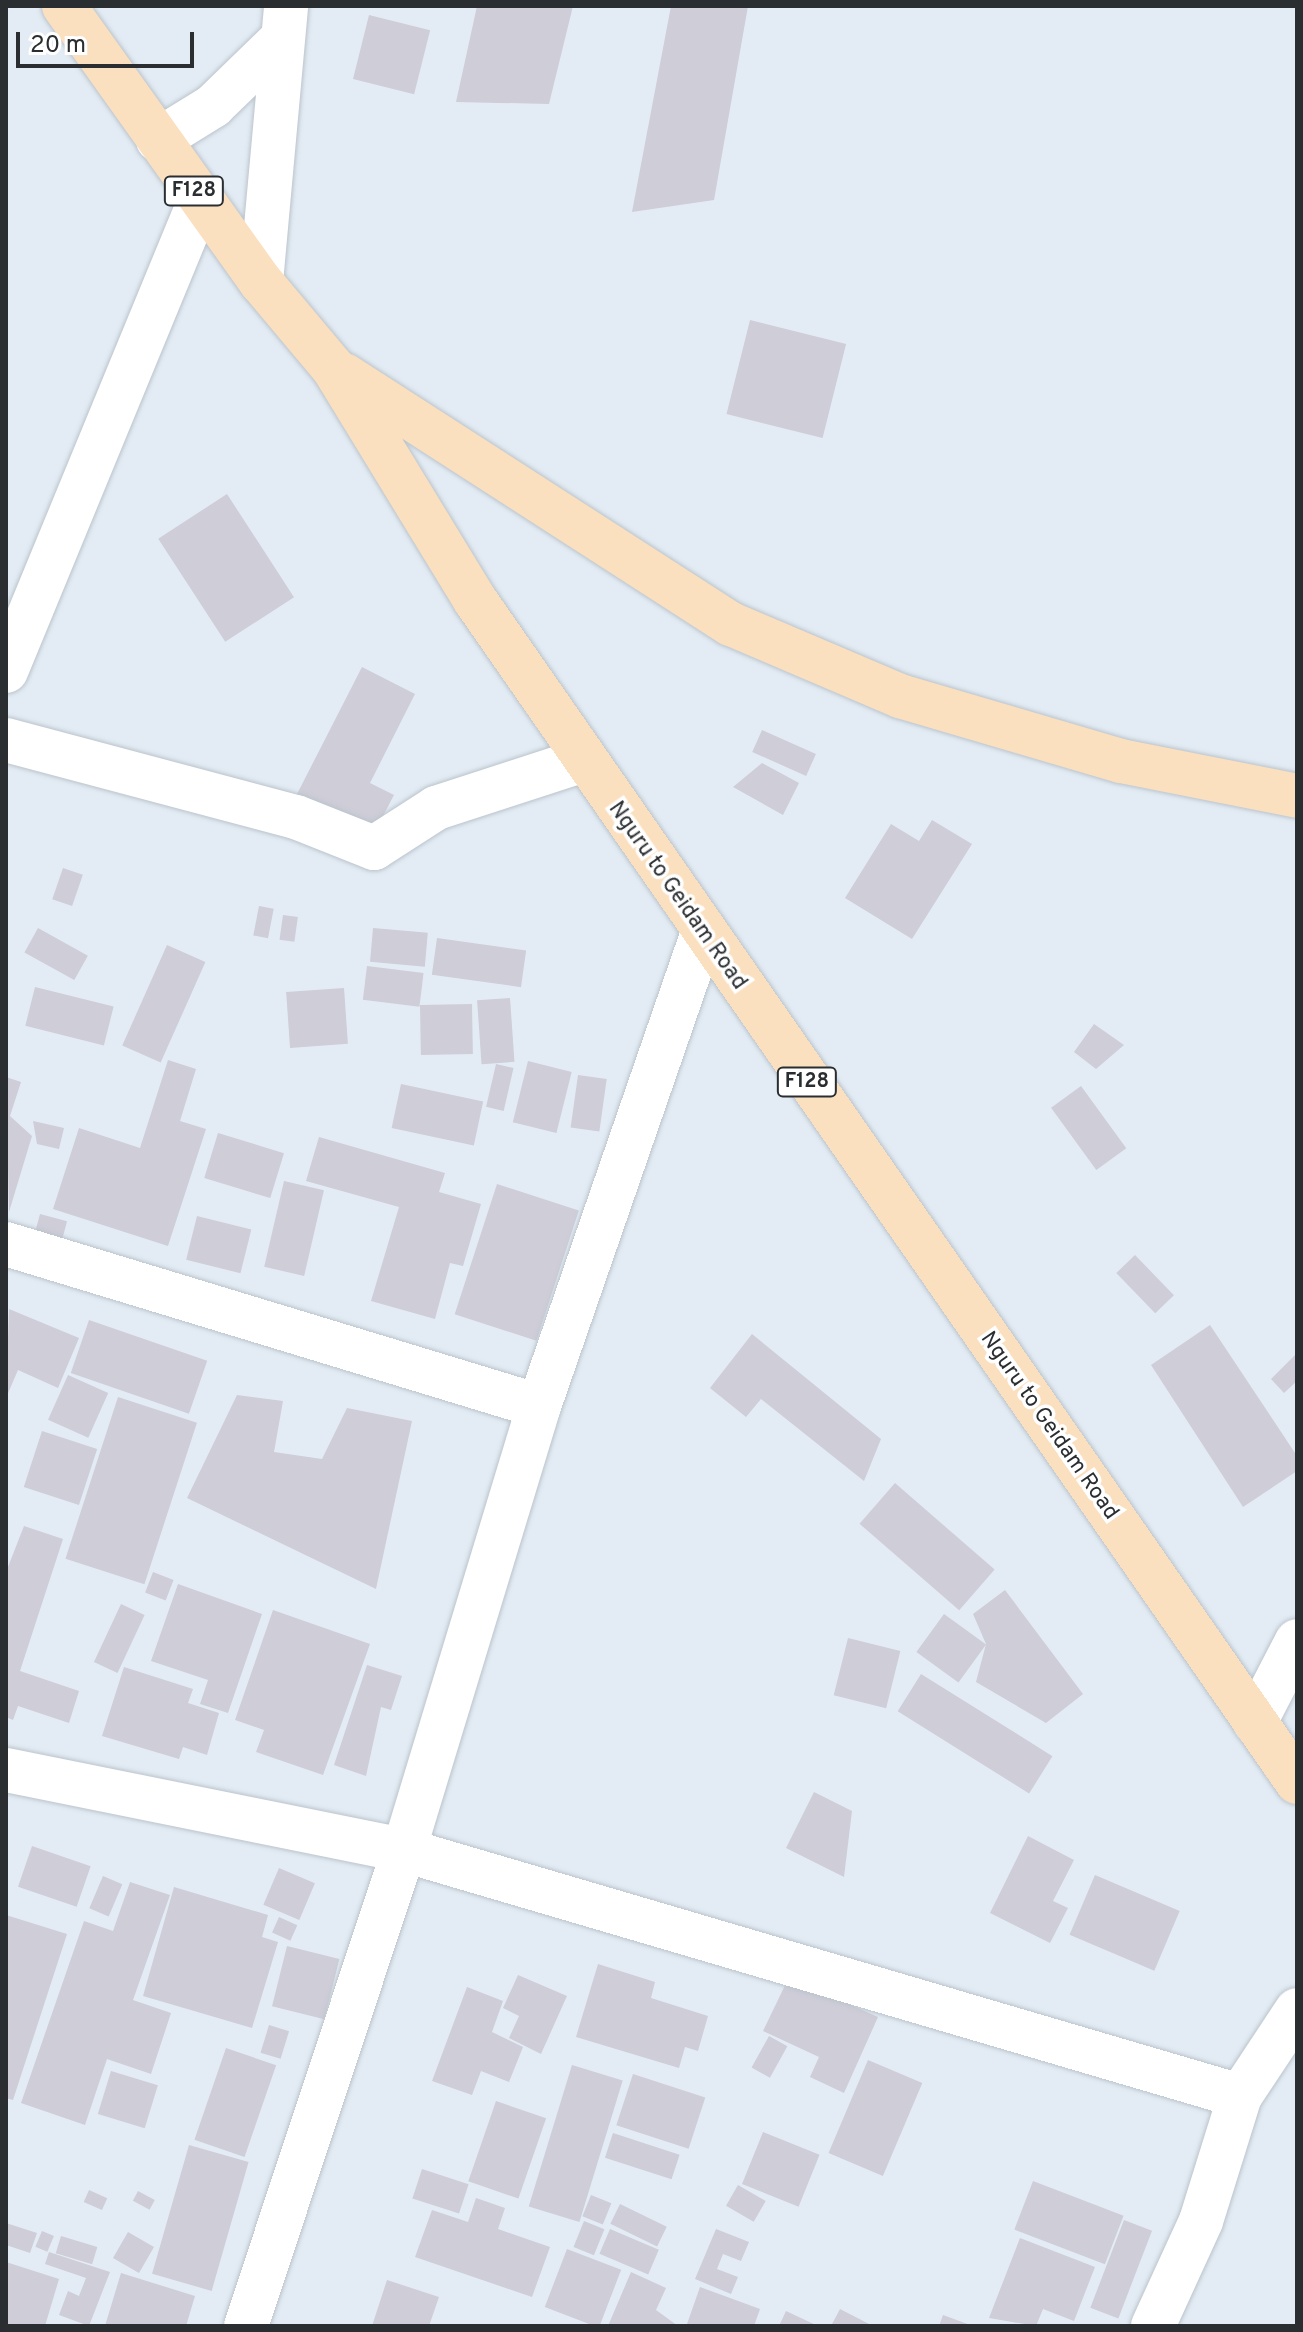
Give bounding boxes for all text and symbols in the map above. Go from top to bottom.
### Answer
scale bar [20,16,198,66]
text: 20 m [30,31,86,61]
road number: F128 [162,175,226,207]
street label: Nguru to Geidam Road [602,797,752,995]
road number: F128 [775,1066,839,1098]
street label: Nguru to Geidam Road [974,1327,1124,1525]

